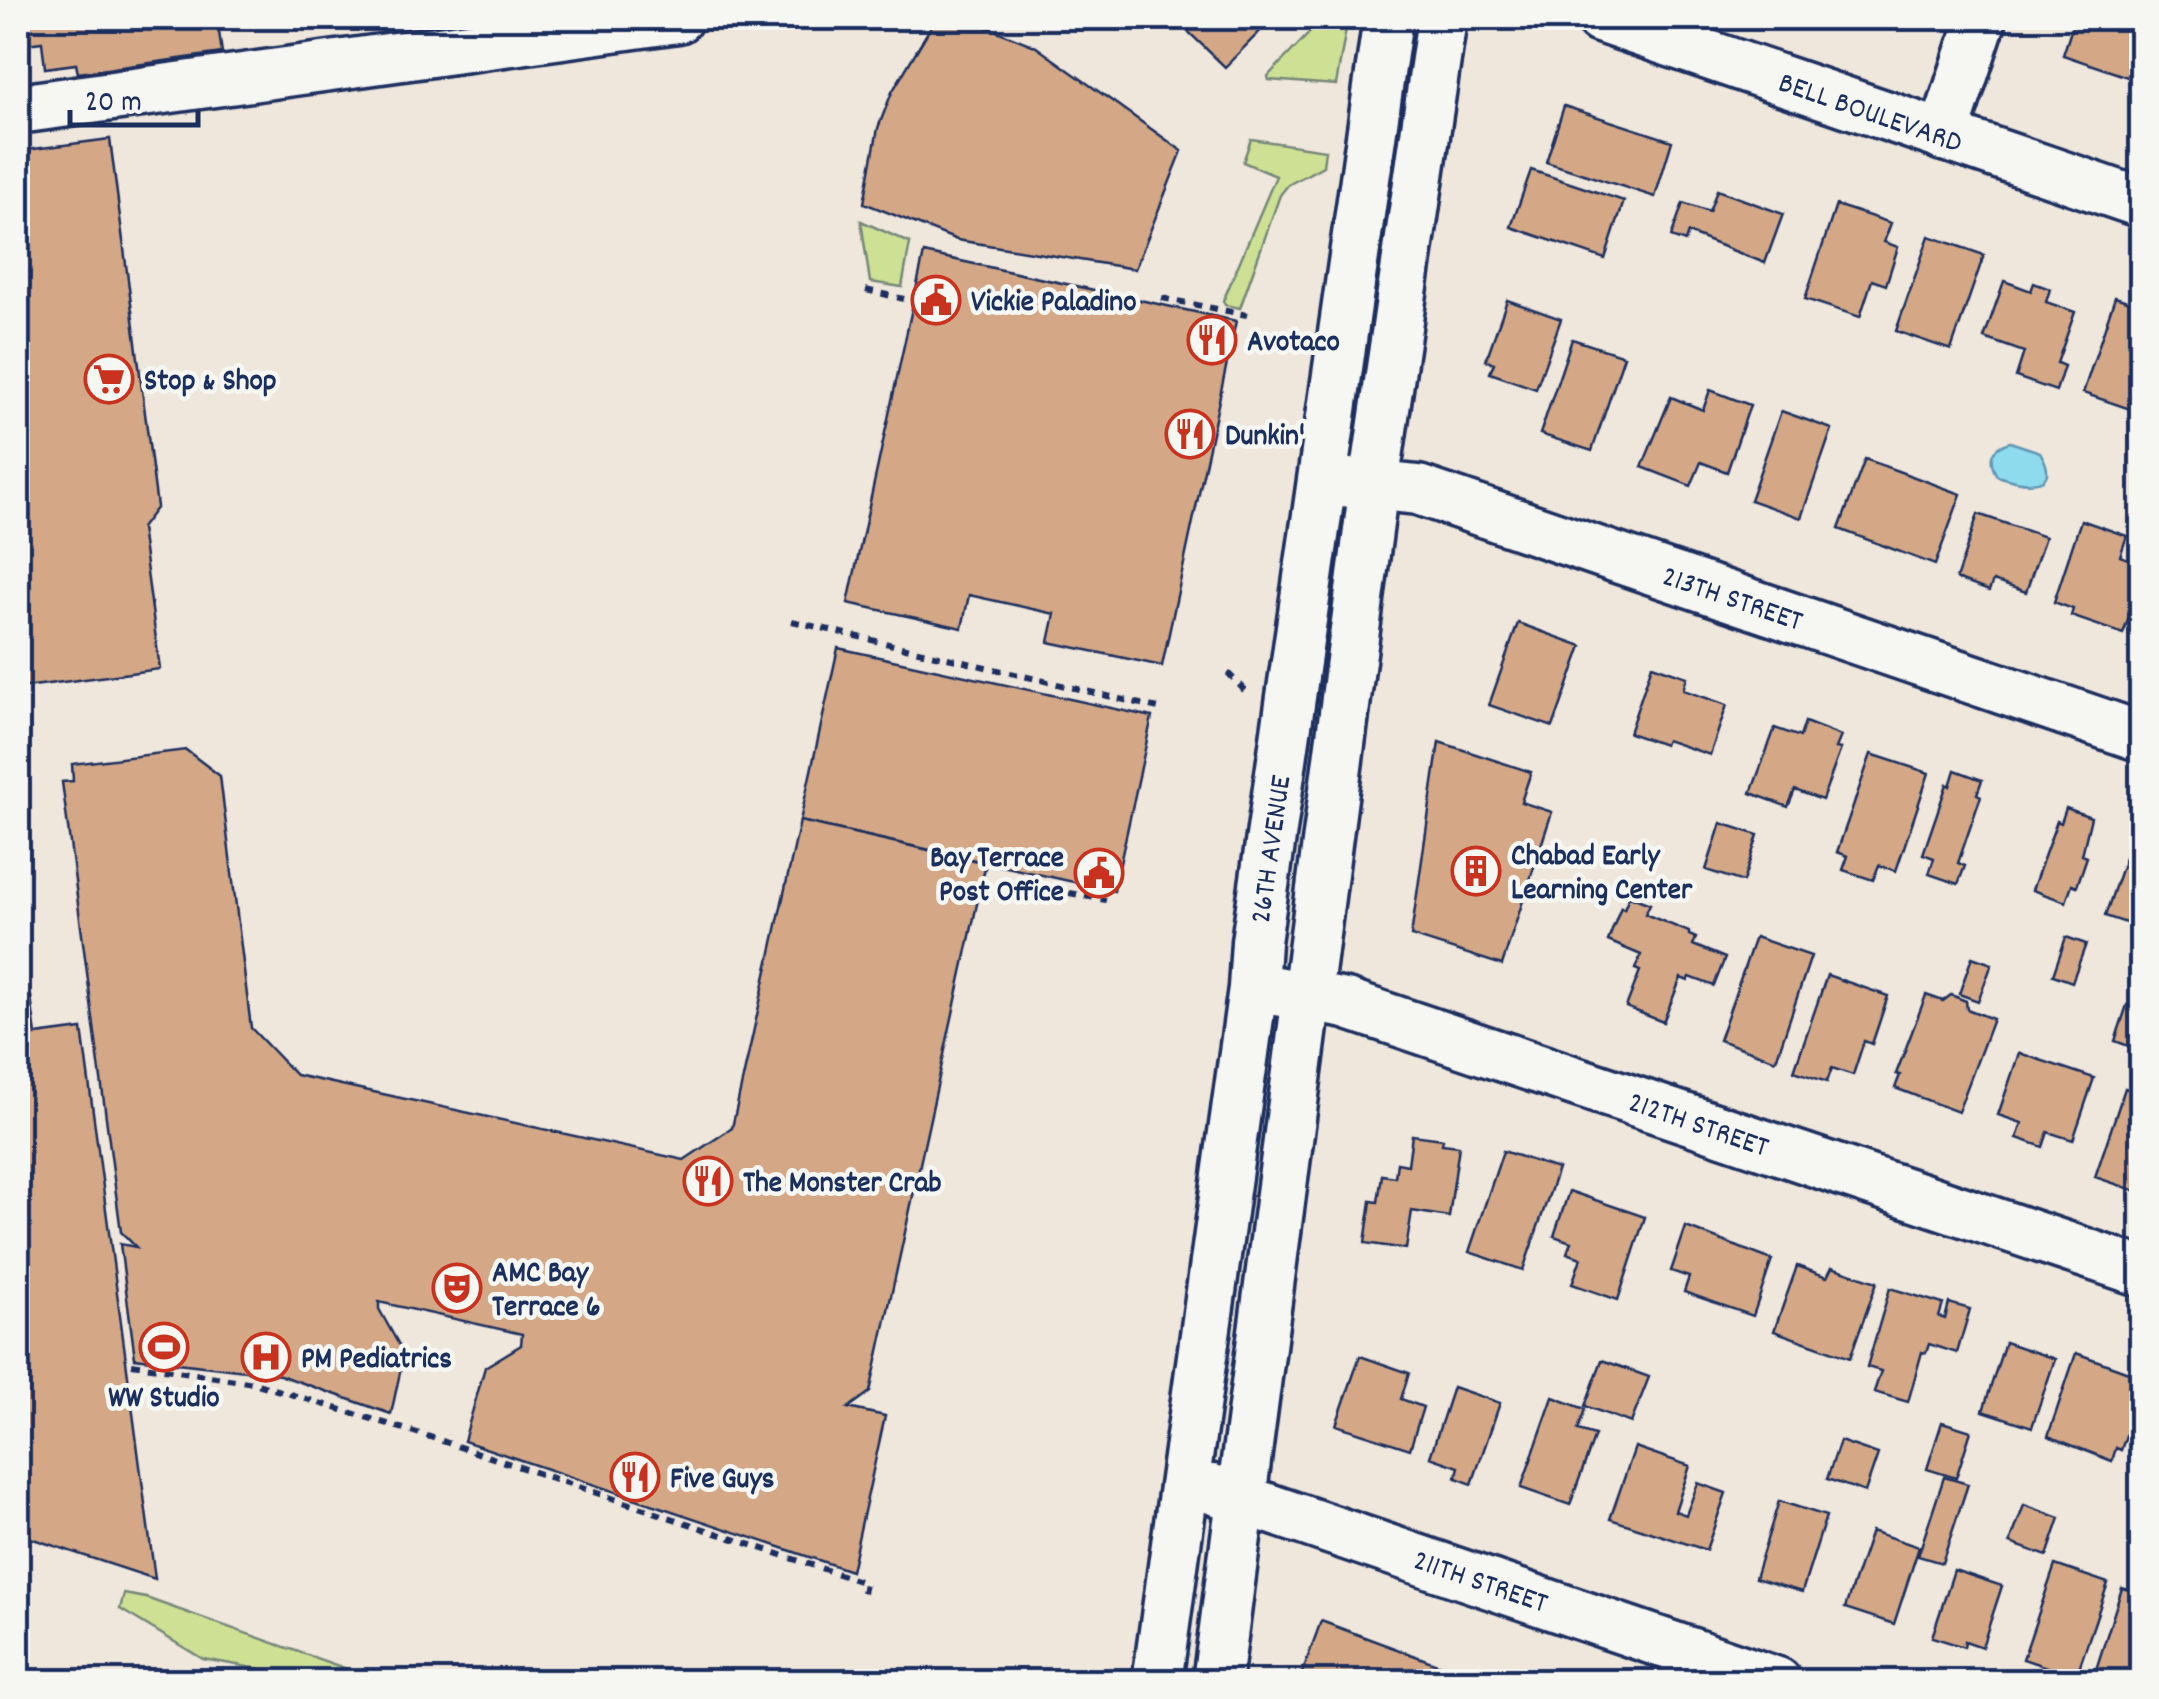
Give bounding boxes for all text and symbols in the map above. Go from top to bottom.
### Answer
street label: BELL BOULEVARD [1772,64,1967,167]
scale bar [70,65,198,127]
text: 20 m [85,83,142,126]
public building icon: Vickie Paladino [910,274,962,326]
place label: Vickie Paladino [971,283,1137,326]
restaurant icon: Avotaco [1186,314,1238,366]
place label: Avotaco [1247,323,1340,366]
supermarket icon: Stop & Shop [83,353,135,405]
place label: Stop & Shop [144,362,277,405]
restaurant icon: Dunkin' [1164,408,1216,460]
place label: Dunkin' [1225,417,1305,460]
street label: 213TH STREET [1655,557,1808,645]
street label: 26TH AVENUE [1242,772,1305,927]
place label: Chabad Early Learning Center [1511,837,1693,914]
place label: Bay Terrace Post Office [930,839,1064,916]
building icon: Chabad Early Learning Center [1450,845,1502,897]
public building icon: Bay Terrace Post Office [1073,847,1125,899]
street label: 212TH STREET [1621,1083,1774,1171]
restaurant icon: The Monster Crab [682,1155,734,1207]
place label: The Monster Crab [743,1164,942,1207]
place label: AMC Bay Terrace 6 [492,1254,600,1331]
theatre icon: AMC Bay Terrace 6 [431,1262,483,1314]
sports icon: WW Studio [138,1321,190,1373]
hospital icon: PM Pediatrics [240,1331,292,1383]
place label: PM Pediatrics [301,1340,452,1383]
place label: WW Studio [108,1379,220,1422]
restaurant icon: Five Guys [609,1451,661,1503]
place label: Five Guys [670,1460,774,1503]
street label: 211TH STREET [1407,1541,1553,1627]

